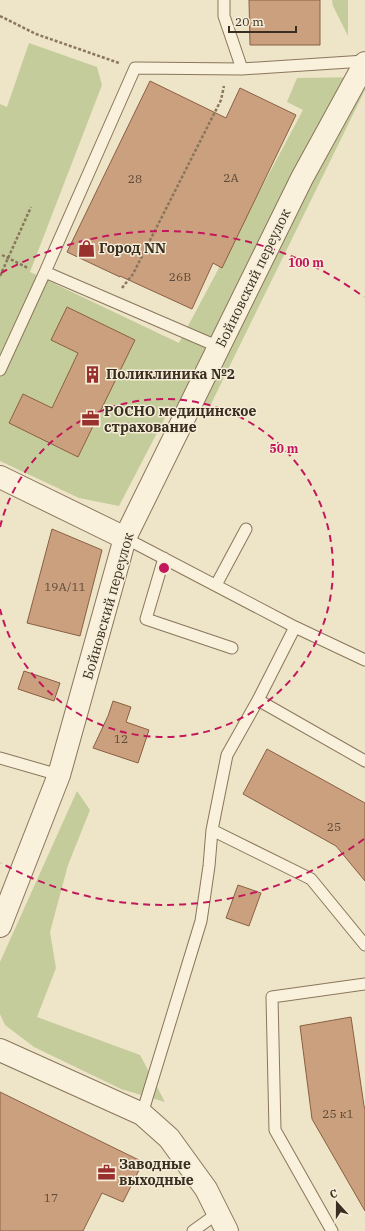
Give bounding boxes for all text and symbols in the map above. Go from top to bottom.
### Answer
scale bar [229,8,296,34]
text: 20 m [235,14,264,29]
house number: 2А [223,170,239,185]
house number: 28 [128,171,142,186]
street label: Бойновский переулок [212,206,294,350]
shop icon: Город NN [76,238,96,258]
place label: Город NN [99,239,166,257]
text: 100 m [288,255,324,270]
house number: 26В [169,269,191,284]
building icon: Поликлиника №2 [83,364,103,384]
place label: Поликлиника №2 [106,365,235,383]
place label: РОСНО медицинское страхование [104,402,256,436]
office icon: РОСНО медицинское страхование [81,409,101,429]
text: 50 m [270,441,299,456]
street label: Бойновский переулок [78,530,138,682]
centre of rings [157,561,171,575]
house number: 19А/11 [44,579,86,594]
house number: 12 [114,731,128,746]
house number: 25 [327,819,341,834]
house number: 25 к1 [322,1106,354,1121]
place label: Заводные выходные [119,1155,194,1189]
office icon: Заводные выходные [96,1162,116,1182]
north arrow [317,1183,357,1223]
text: С [327,1186,339,1202]
house number: 17 [44,1190,58,1205]

